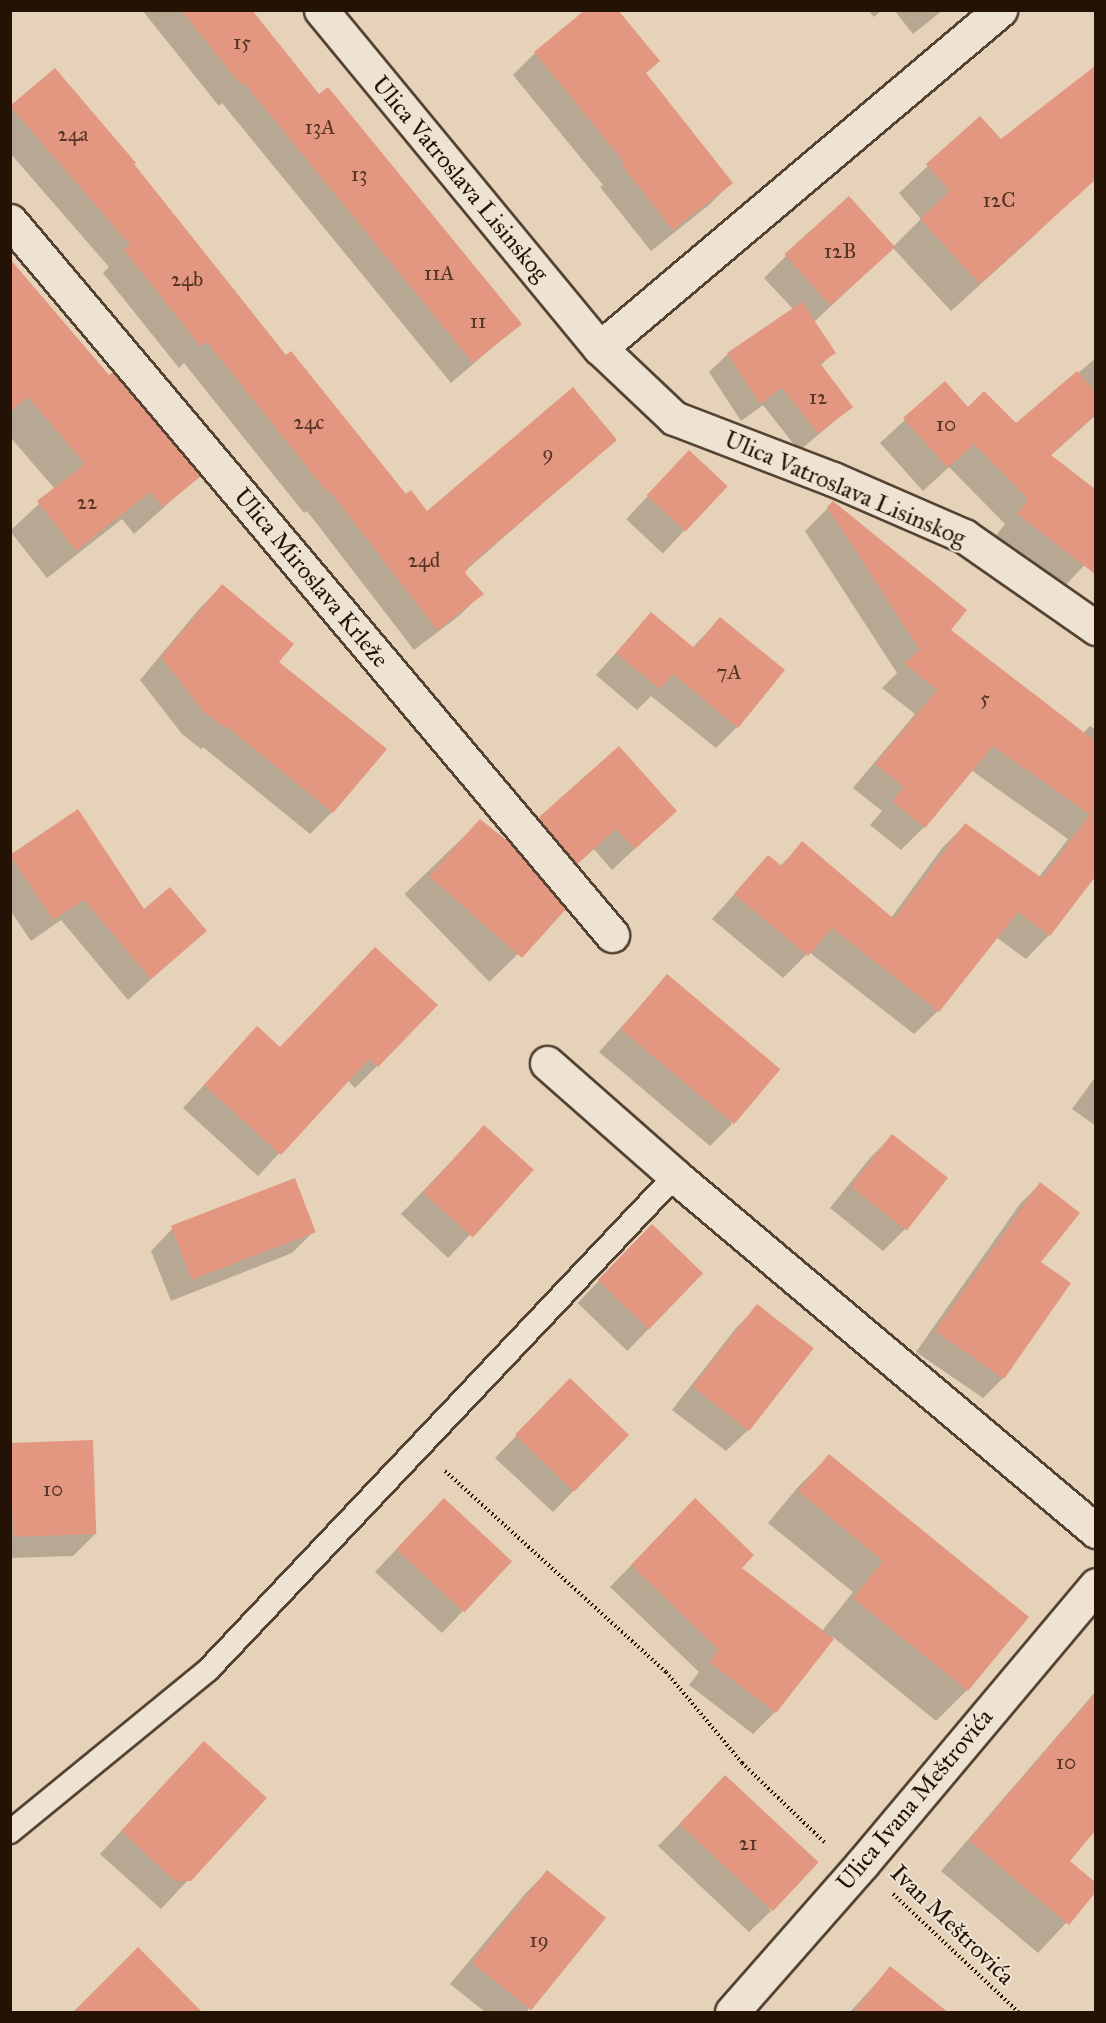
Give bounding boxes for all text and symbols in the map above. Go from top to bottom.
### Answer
house number: 15 [233,29,251,55]
street label: Ulica Vatroslava Lisinskog [366,70,554,288]
house number: 13A [305,114,335,140]
house number: 24a [58,121,88,147]
house number: 13 [351,161,367,187]
house number: 12C [983,187,1015,213]
house number: 12B [824,238,856,264]
house number: 11A [424,260,454,286]
house number: 24b [171,266,203,292]
house number: 11 [470,308,486,334]
house number: 12 [809,384,827,410]
house number: 24c [294,409,324,435]
house number: 10 [936,411,956,437]
street label: Ulica Vatroslava Lisinskog [720,425,970,553]
house number: 9 [542,440,554,466]
street label: Ulica Miroslava Krleže [228,482,394,674]
house number: 22 [77,489,97,515]
house number: 24d [408,547,440,573]
house number: 7A [716,659,742,685]
house number: 5 [980,685,990,711]
house number: 10 [43,1476,63,1502]
street label: Ulica Ivana Meštrovića [831,1703,999,1897]
house number: 10 [1056,1749,1076,1775]
house number: 21 [739,1830,757,1856]
street label: Ivan Meštrovića [884,1859,1020,1991]
house number: 19 [529,1927,549,1953]

